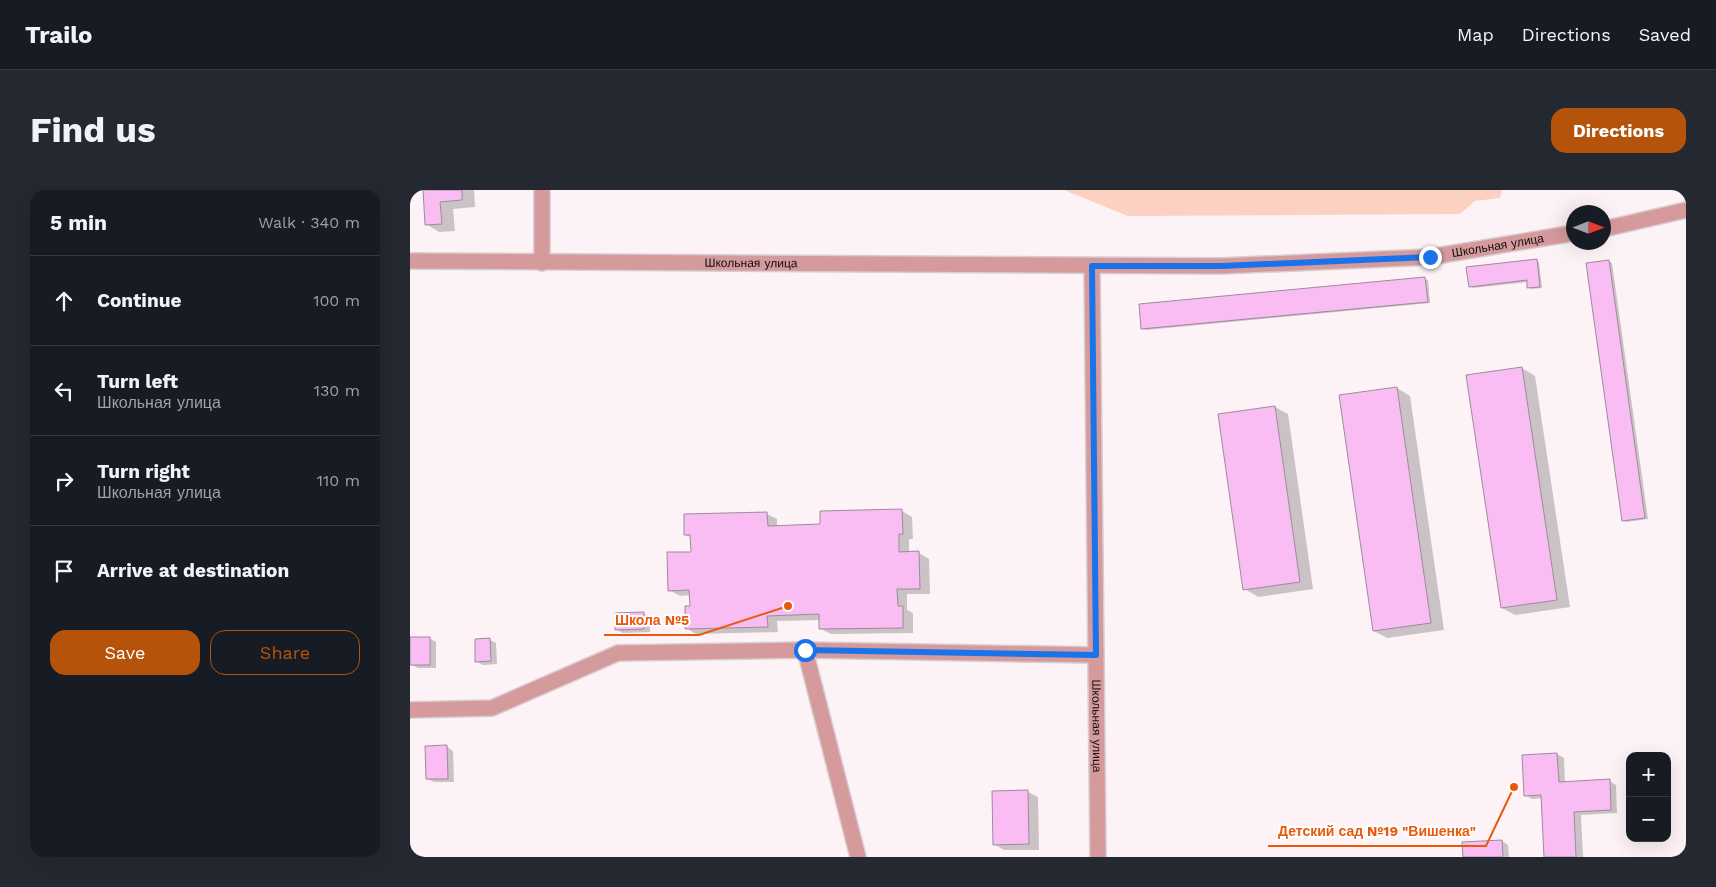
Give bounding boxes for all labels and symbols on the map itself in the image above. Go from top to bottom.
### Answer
north arrow [1566,205,1611,250]
street label: Школьная улица [1451,231,1545,260]
route end [1419,246,1442,269]
street label: Школьная улица [704,256,798,270]
callout: Школа №5 [604,606,699,635]
text: Школа №5 [615,612,689,628]
route start [794,639,817,662]
street label: Школьная улица [1089,679,1104,773]
callout: Детский сад №19 "Вишенка" [1268,817,1486,846]
text: Детский сад №19 "Вишенка" [1278,823,1476,839]

